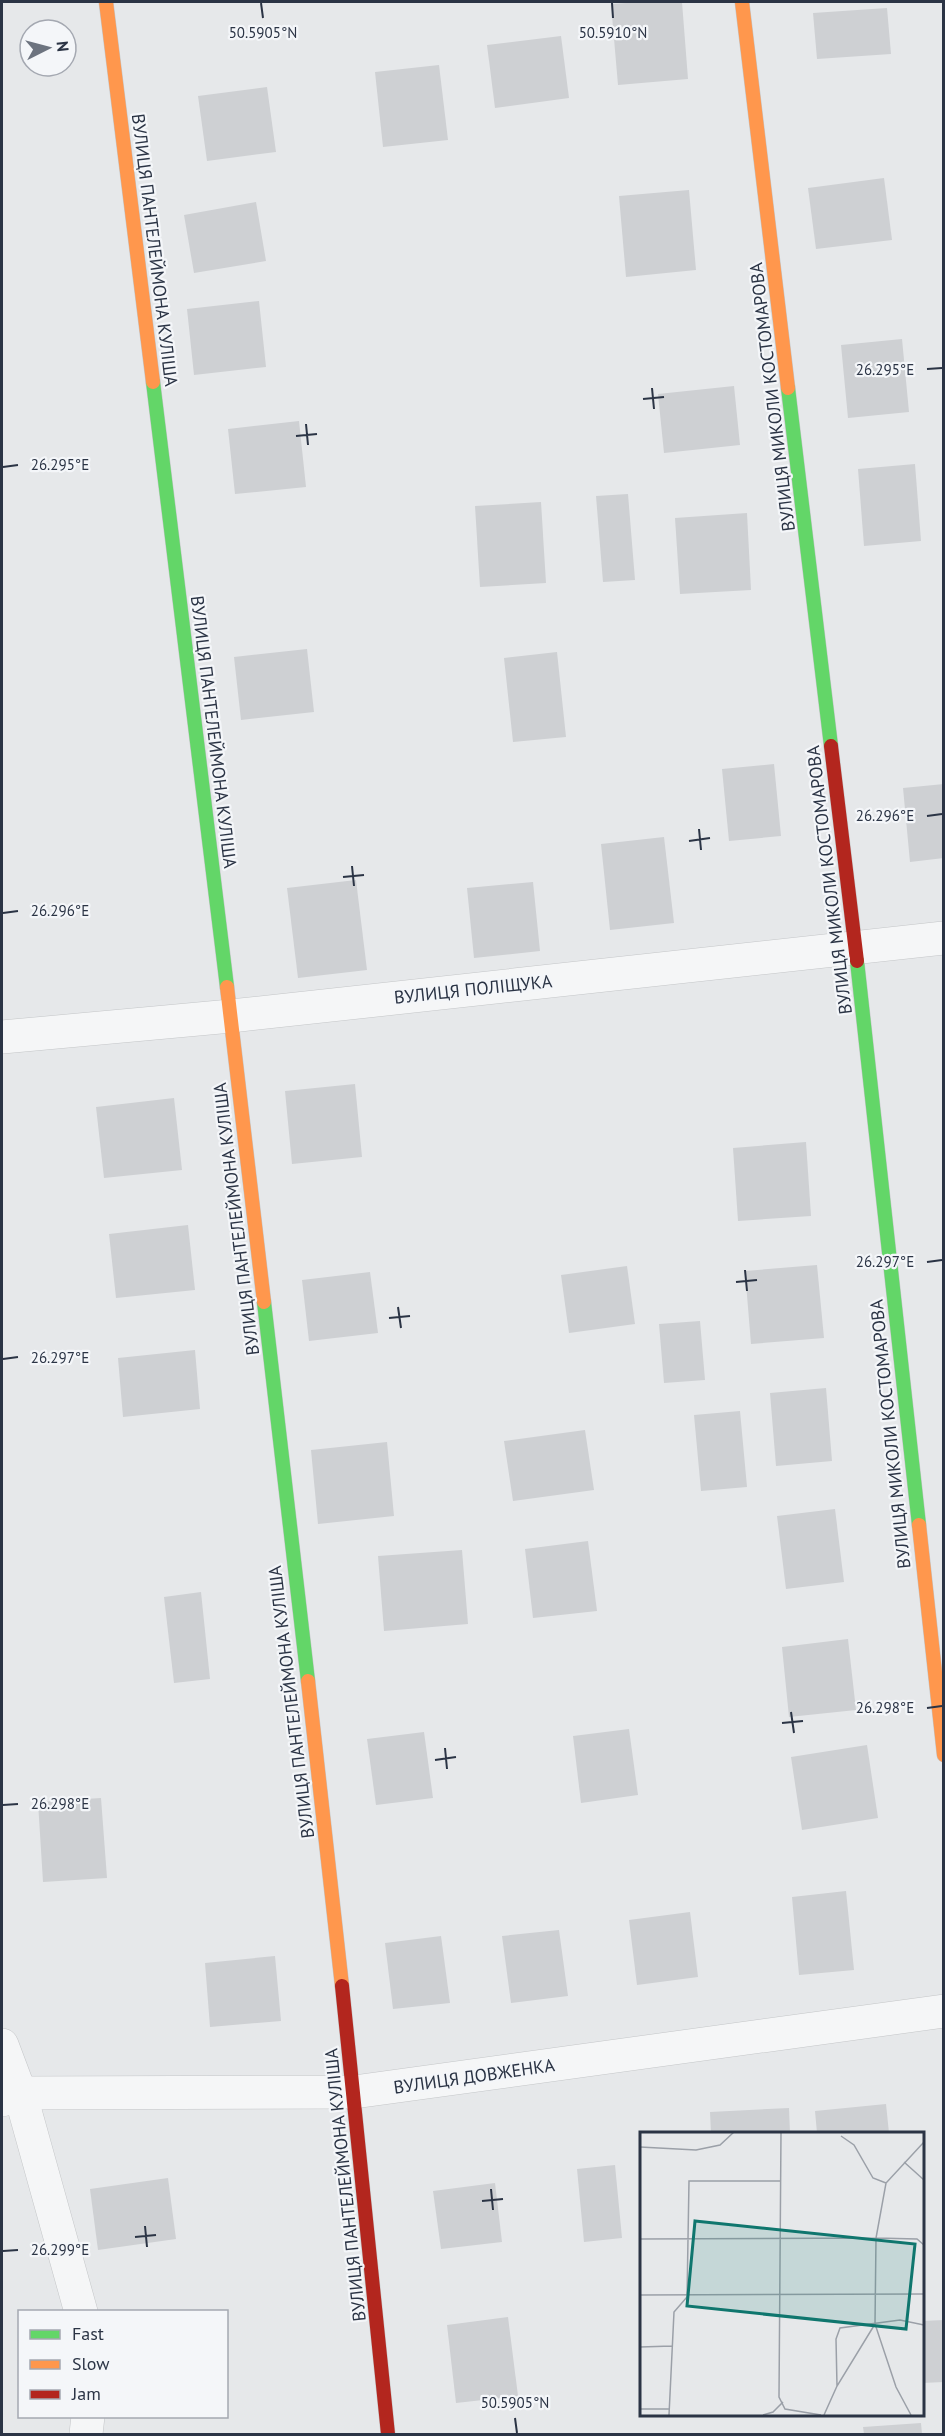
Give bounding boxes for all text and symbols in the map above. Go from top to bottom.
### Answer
north arrow [18,18,78,78]
text: 50.5905°N [229,23,297,42]
text: 50.5910°N [579,23,647,42]
text: N [52,40,73,53]
street label: ВУЛИЦЯ ПАНТЕЛЕЙМОНА КУЛІША [127,112,183,388]
street label: ВУЛИЦЯ МИКОЛИ КОСТОМАРОВА [744,261,800,533]
text: 26.295°E [856,360,914,379]
text: 26.295°E [31,455,89,474]
street label: ВУЛИЦЯ ПАНТЕЛЕЙМОНА КУЛІША [186,594,242,870]
street label: ВУЛИЦЯ МИКОЛИ КОСТОМАРОВА [801,744,857,1016]
text: 26.296°E [856,806,914,825]
text: 26.296°E [31,901,89,920]
street label: ВУЛИЦЯ ПОЛІЩУКА [393,969,554,1009]
street label: ВУЛИЦЯ ПАНТЕЛЕЙМОНА КУЛІША [208,1081,264,1357]
text: 26.297°E [856,1252,914,1271]
street label: ВУЛИЦЯ МИКОЛИ КОСТОМАРОВА [864,1298,916,1570]
text: 26.297°E [31,1348,89,1367]
street label: ВУЛИЦЯ ПАНТЕЛЕЙМОНА КУЛІША [263,1564,319,1840]
text: 26.298°E [856,1698,914,1717]
text: 26.298°E [31,1794,89,1813]
street label: ВУЛИЦЯ ПАНТЕЛЕЙМОНА КУЛІША [319,2047,371,2323]
street label: ВУЛИЦЯ ДОВЖЕНКА [392,2053,557,2099]
inset map [640,2132,924,2415]
text: 26.299°E [31,2240,89,2259]
legend [18,2310,228,2418]
text: Fast [72,2322,104,2345]
text: Slow [72,2352,110,2375]
text: Jam [71,2382,101,2405]
text: 50.5905°N [481,2393,549,2412]

